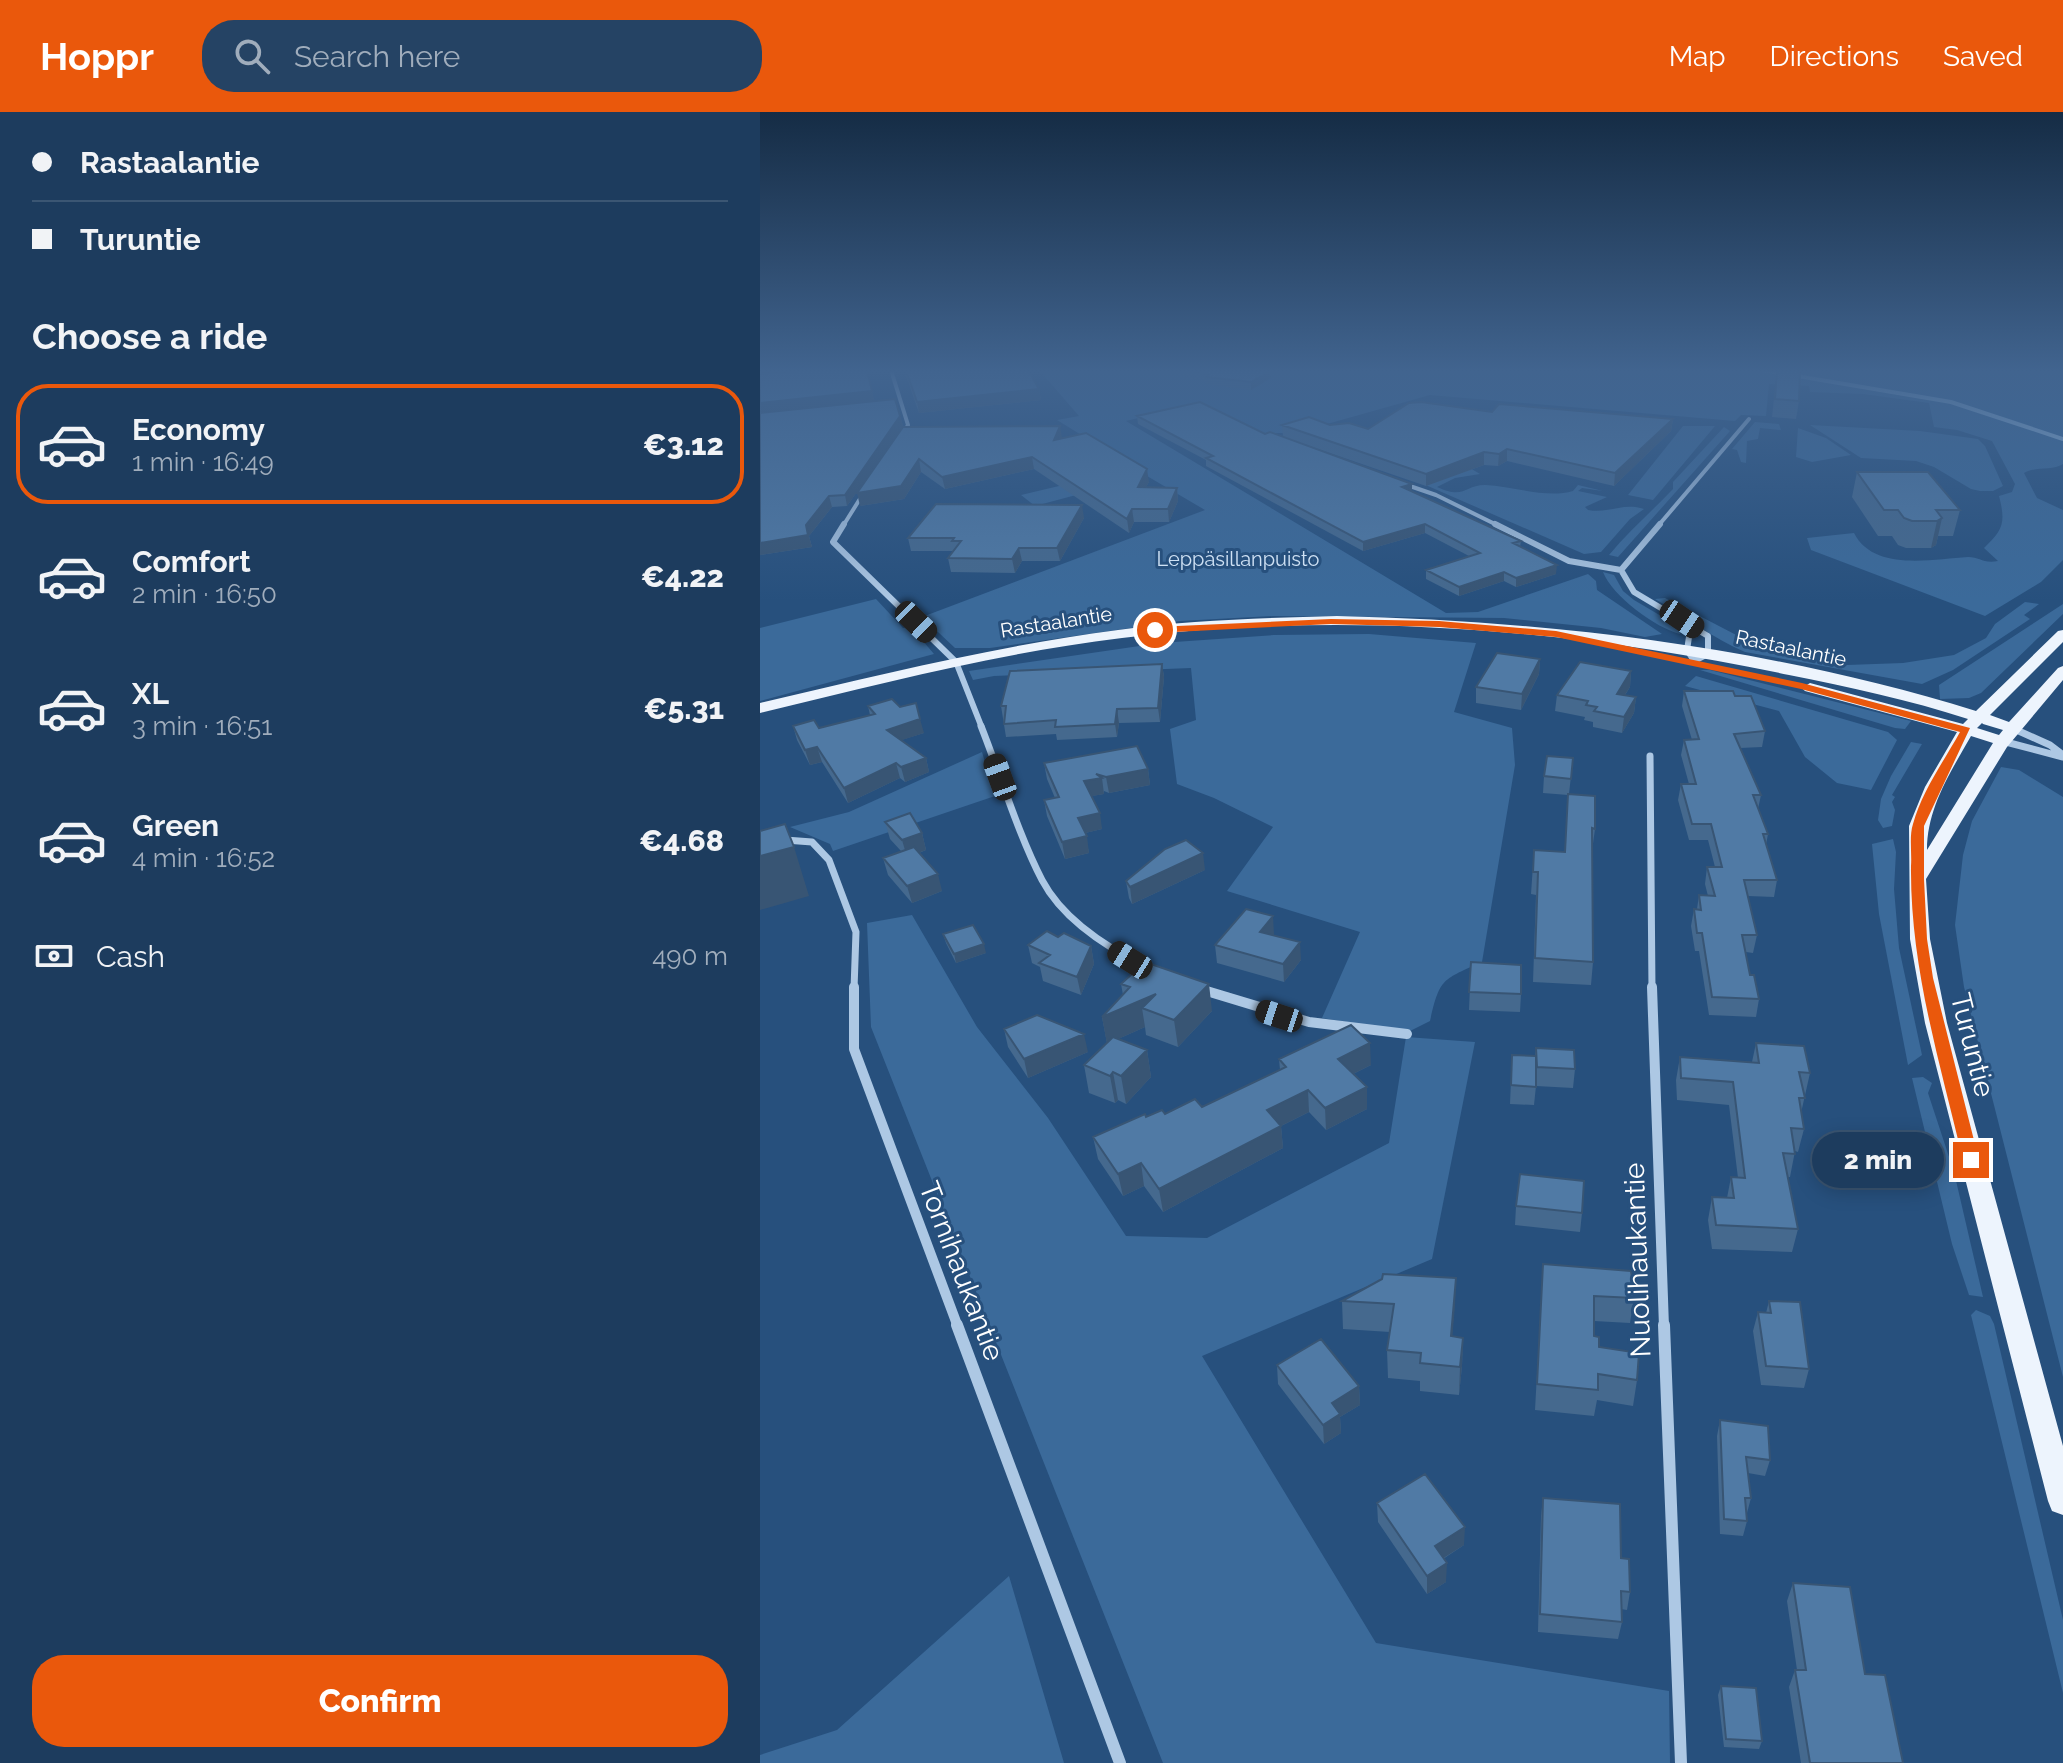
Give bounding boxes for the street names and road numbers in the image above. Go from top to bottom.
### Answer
street label: Rastaalantie [998,601,1114,643]
street label: Rastaalantie [1733,625,1849,672]
street label: Turuntie [1944,990,2001,1101]
street label: Nuolihaukantie [1618,1162,1657,1358]
street label: Tornihaukantie [912,1177,1011,1365]

